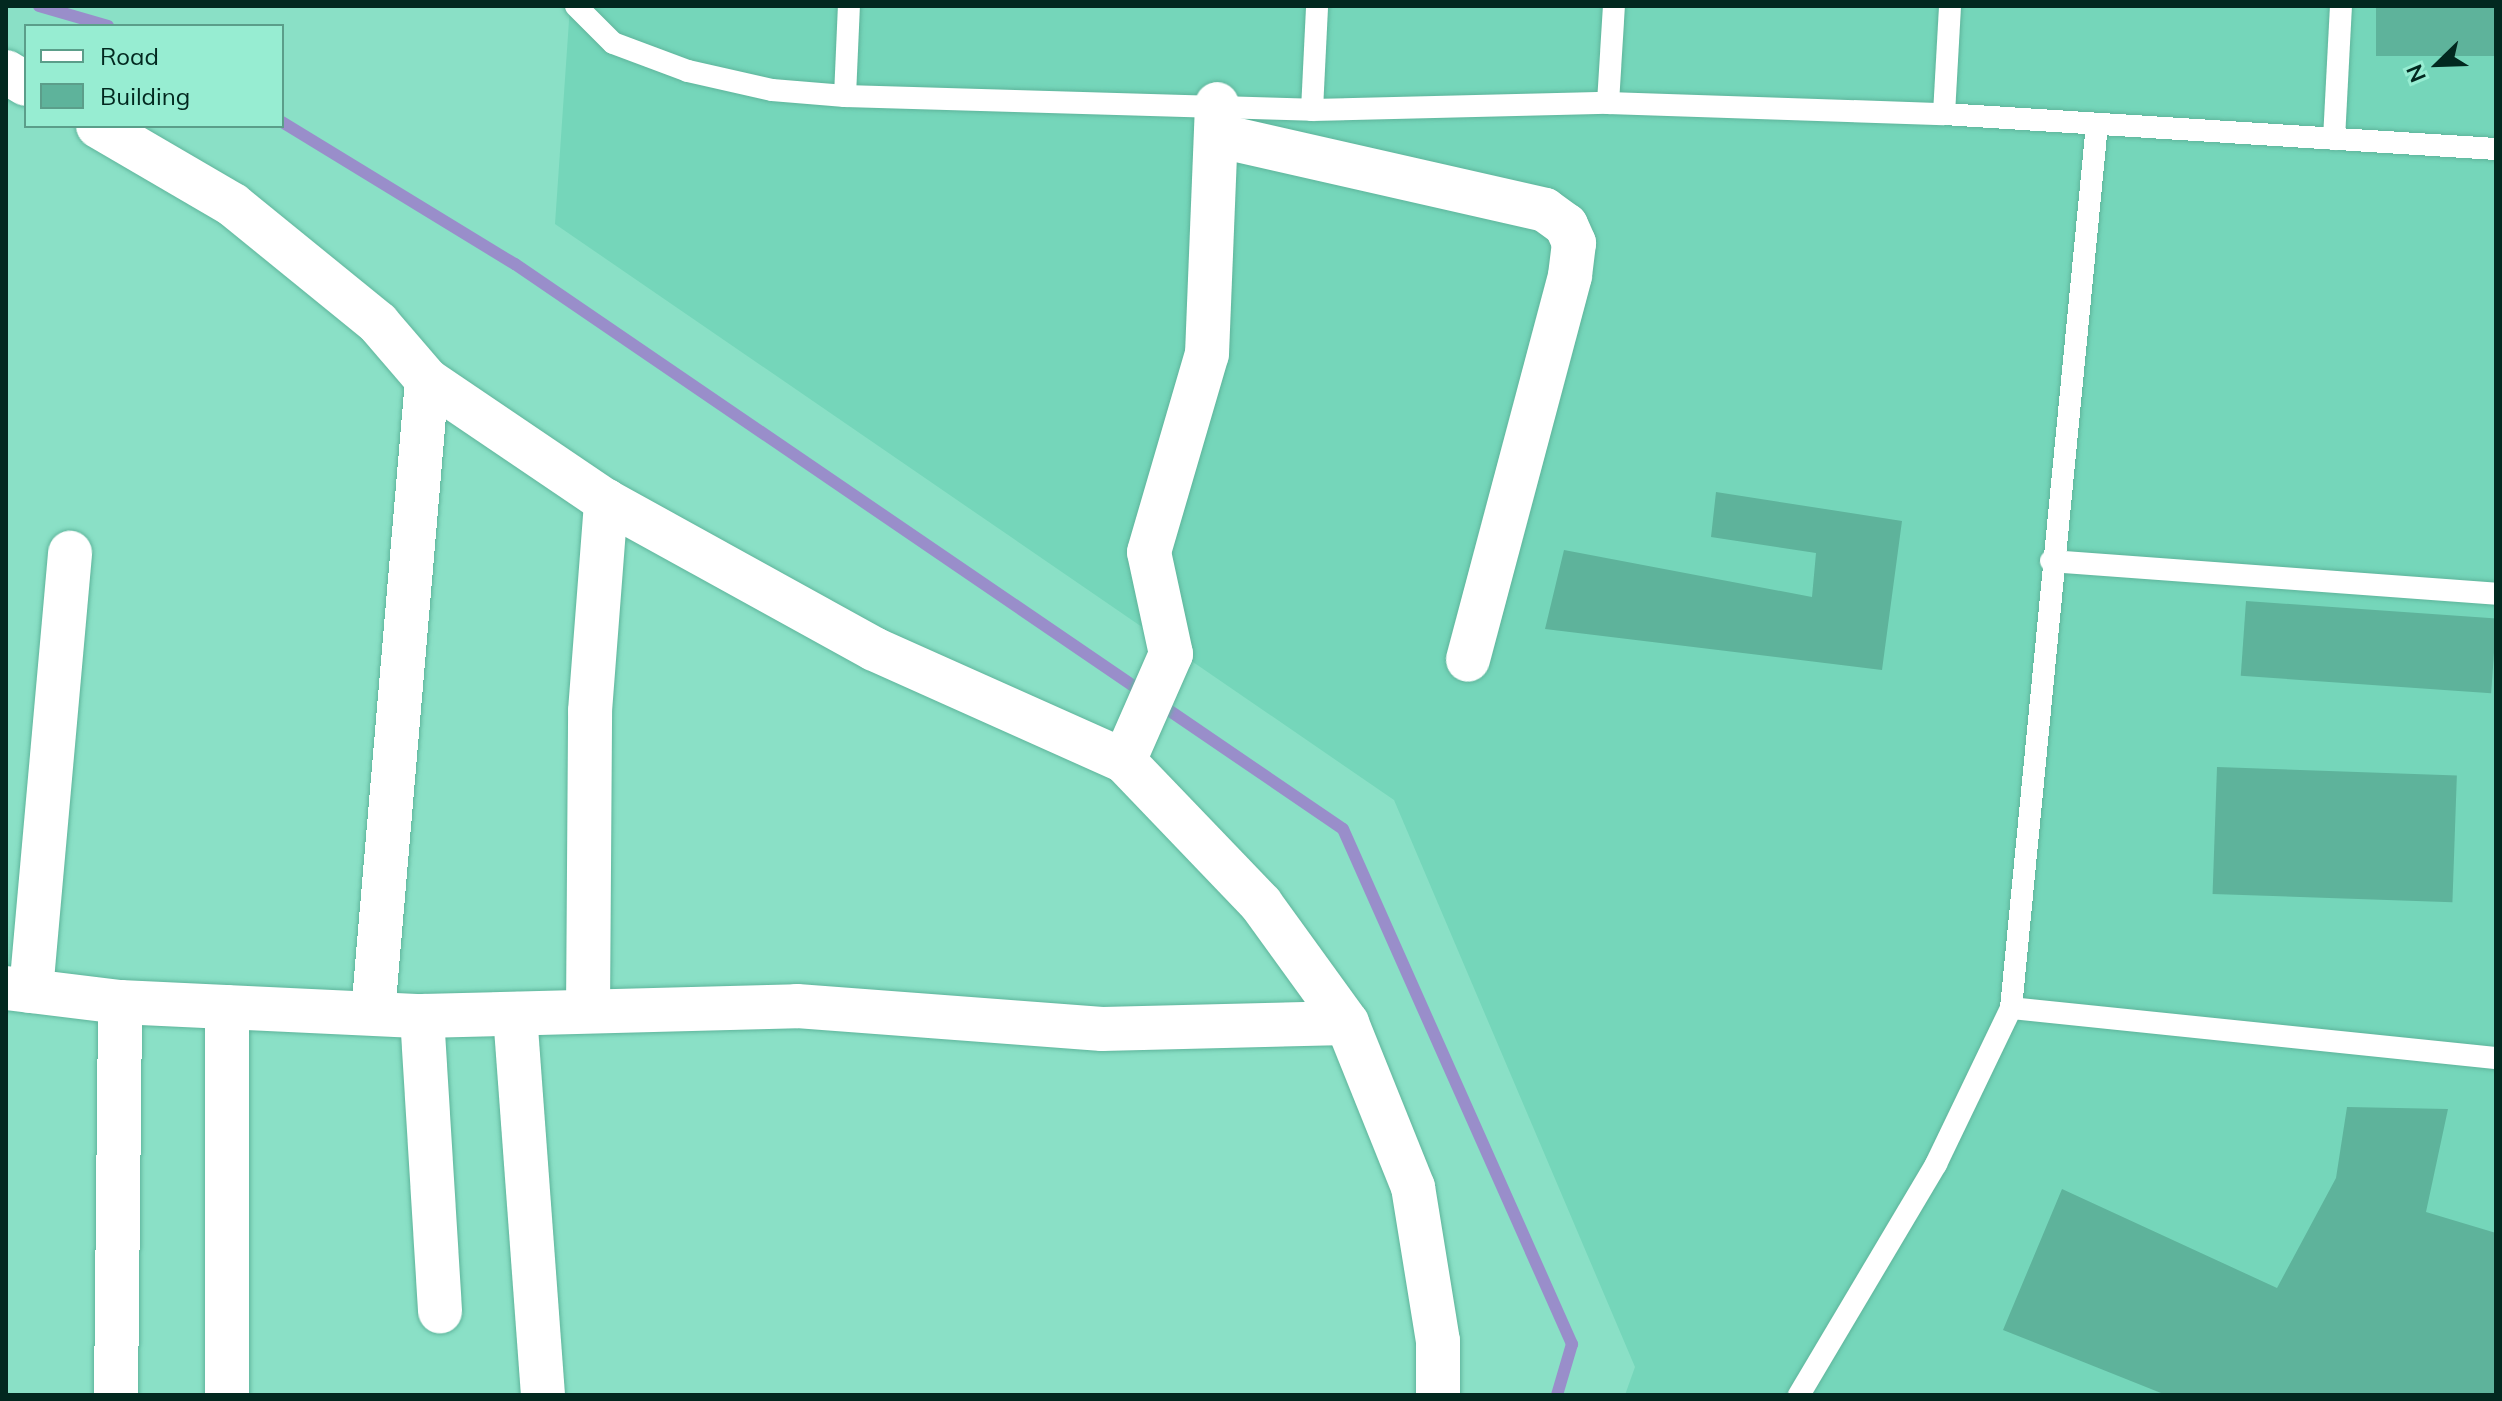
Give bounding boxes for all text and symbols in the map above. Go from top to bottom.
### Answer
legend [24,24,284,128]
north arrow [2398,24,2478,104]
text: Road [100,41,159,71]
text: N [2400,60,2432,86]
text: Building [100,81,190,111]

